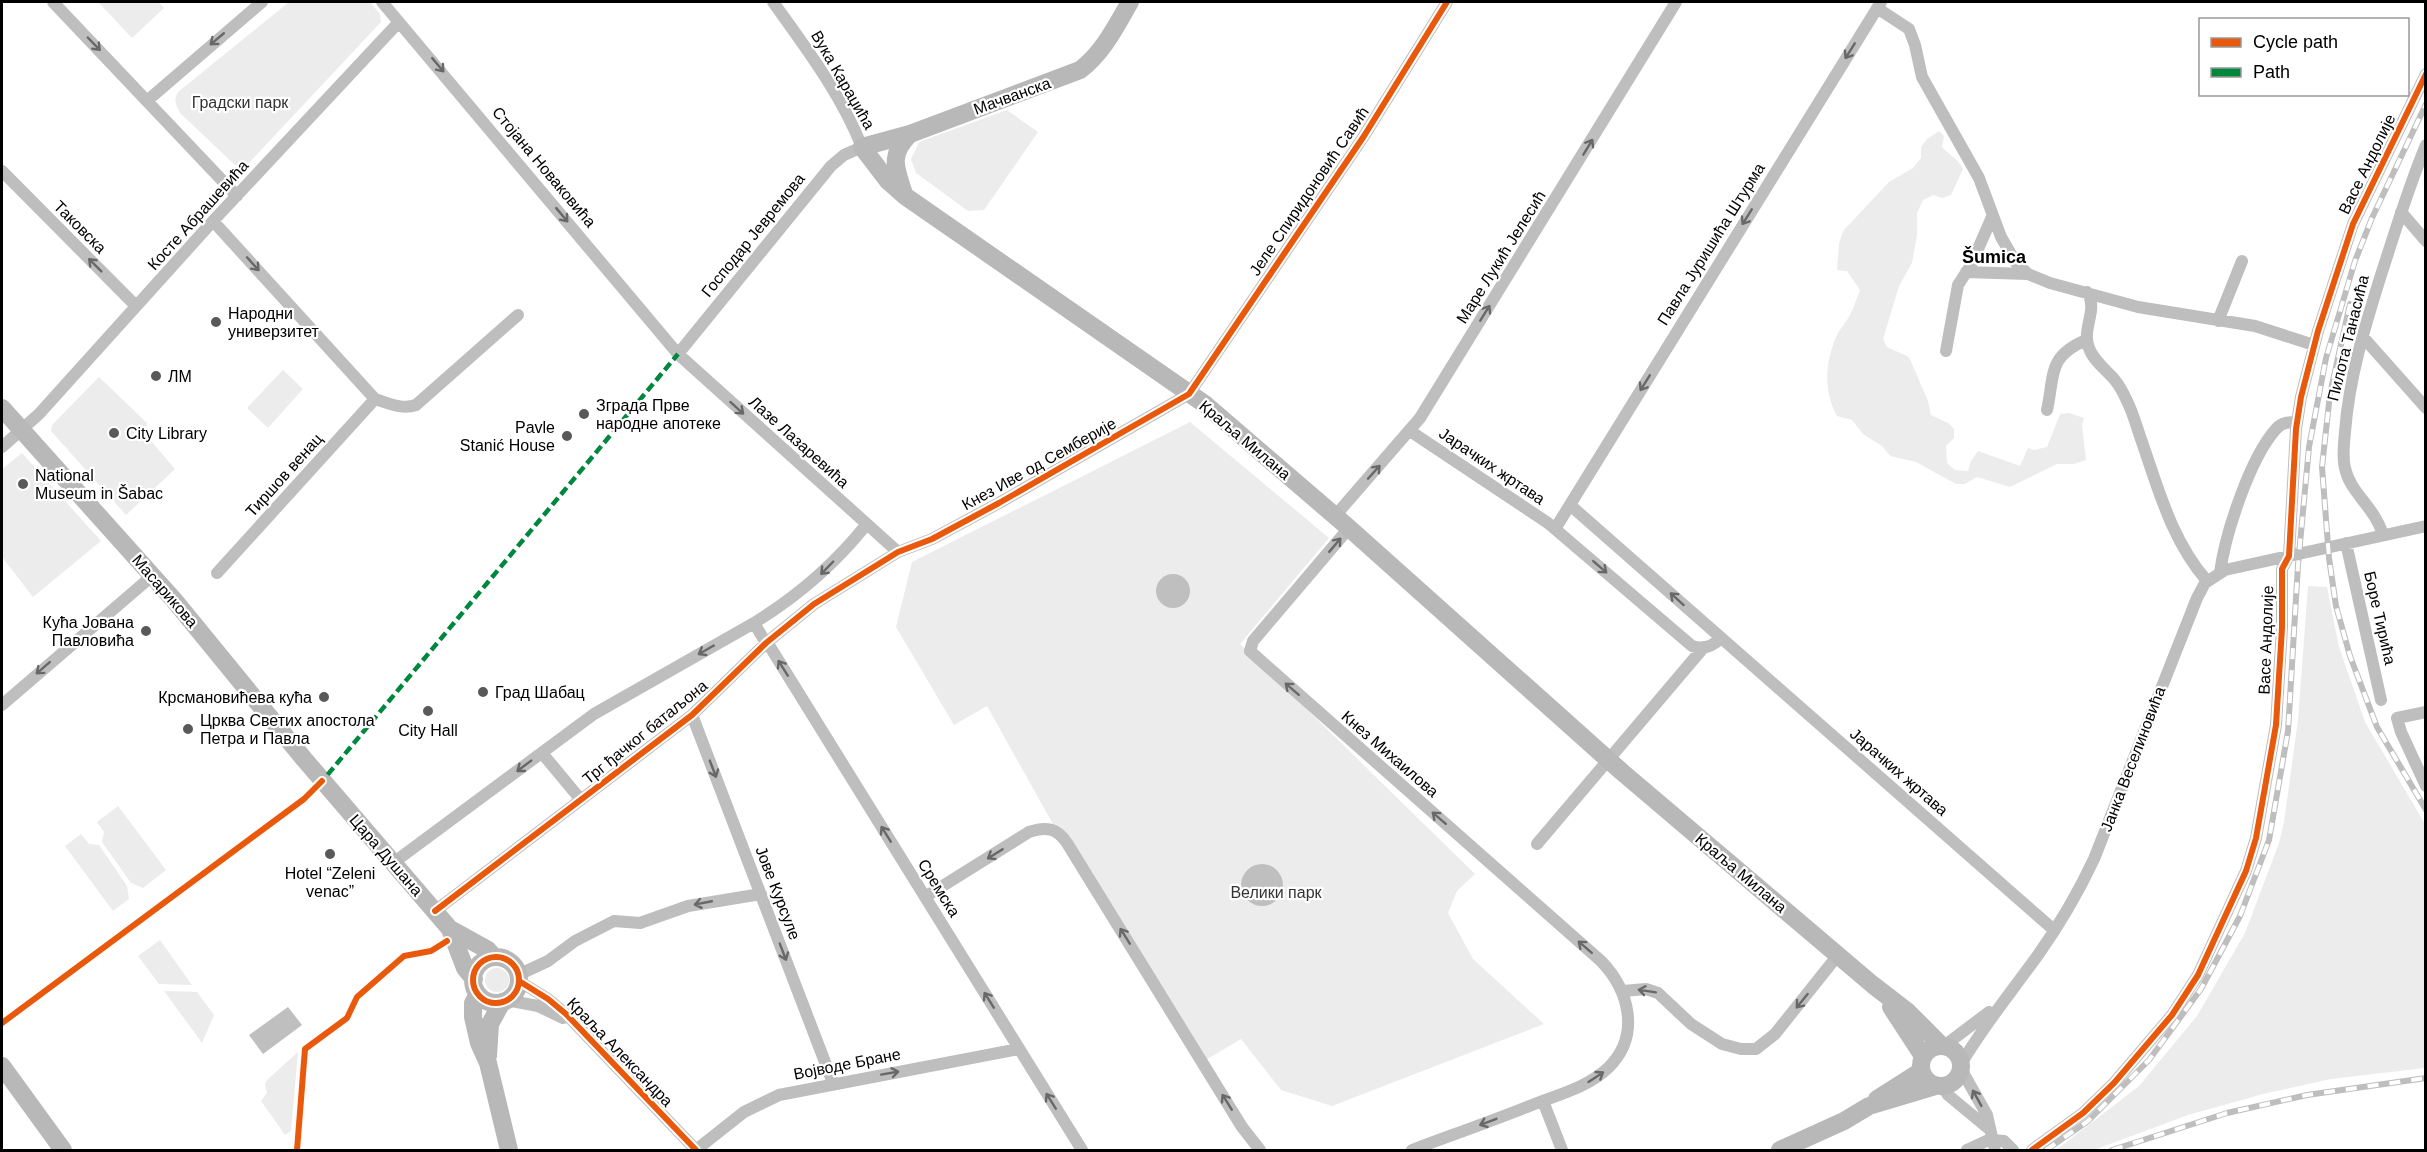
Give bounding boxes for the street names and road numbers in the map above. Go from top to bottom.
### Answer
street label: Вука Караџића [808,28,878,132]
street label: Мачванска [971,74,1053,118]
street label: Јеле Спиридоновић Савић [1246,103,1372,279]
street label: Стојана Новаковића [489,104,599,230]
street label: Васе Андолије [2335,111,2399,217]
street label: Косте Абрашевића [144,157,252,273]
street label: Павла Јуришића Штурма [1654,160,1768,328]
street label: Господар Јевремова [698,170,808,300]
street label: Маре Лукић Јелесић [1453,188,1549,326]
street label: Таковска [50,197,110,257]
street label: Пилота Танасића [2324,273,2372,403]
street label: Лазе Лазаревића [746,393,852,491]
street label: Краља Милана [1196,397,1294,483]
street label: Кнез Иве од Семберије [959,414,1119,513]
street label: Јарачких жртава [1436,424,1548,508]
street label: Тиршов венац [242,430,326,520]
street label: Масарикова [129,551,201,631]
street label: Боре Тирића [2361,570,2399,666]
street label: Васе Андолије [2256,585,2276,695]
street label: Трг ђачког батаљона [580,677,711,787]
street label: Јанка Веселиновића [2098,684,2168,834]
street label: Кнез Михаилова [1338,708,1442,801]
street label: Јарачких жртава [1847,725,1951,819]
street label: Цара Душана [346,811,426,899]
street label: Краља Милана [1692,830,1790,916]
street label: Јове Курсуле [752,844,804,942]
street label: Сремска [915,856,963,920]
street label: Краља Александра [564,994,676,1110]
street label: Војводе Бране [792,1045,902,1083]

